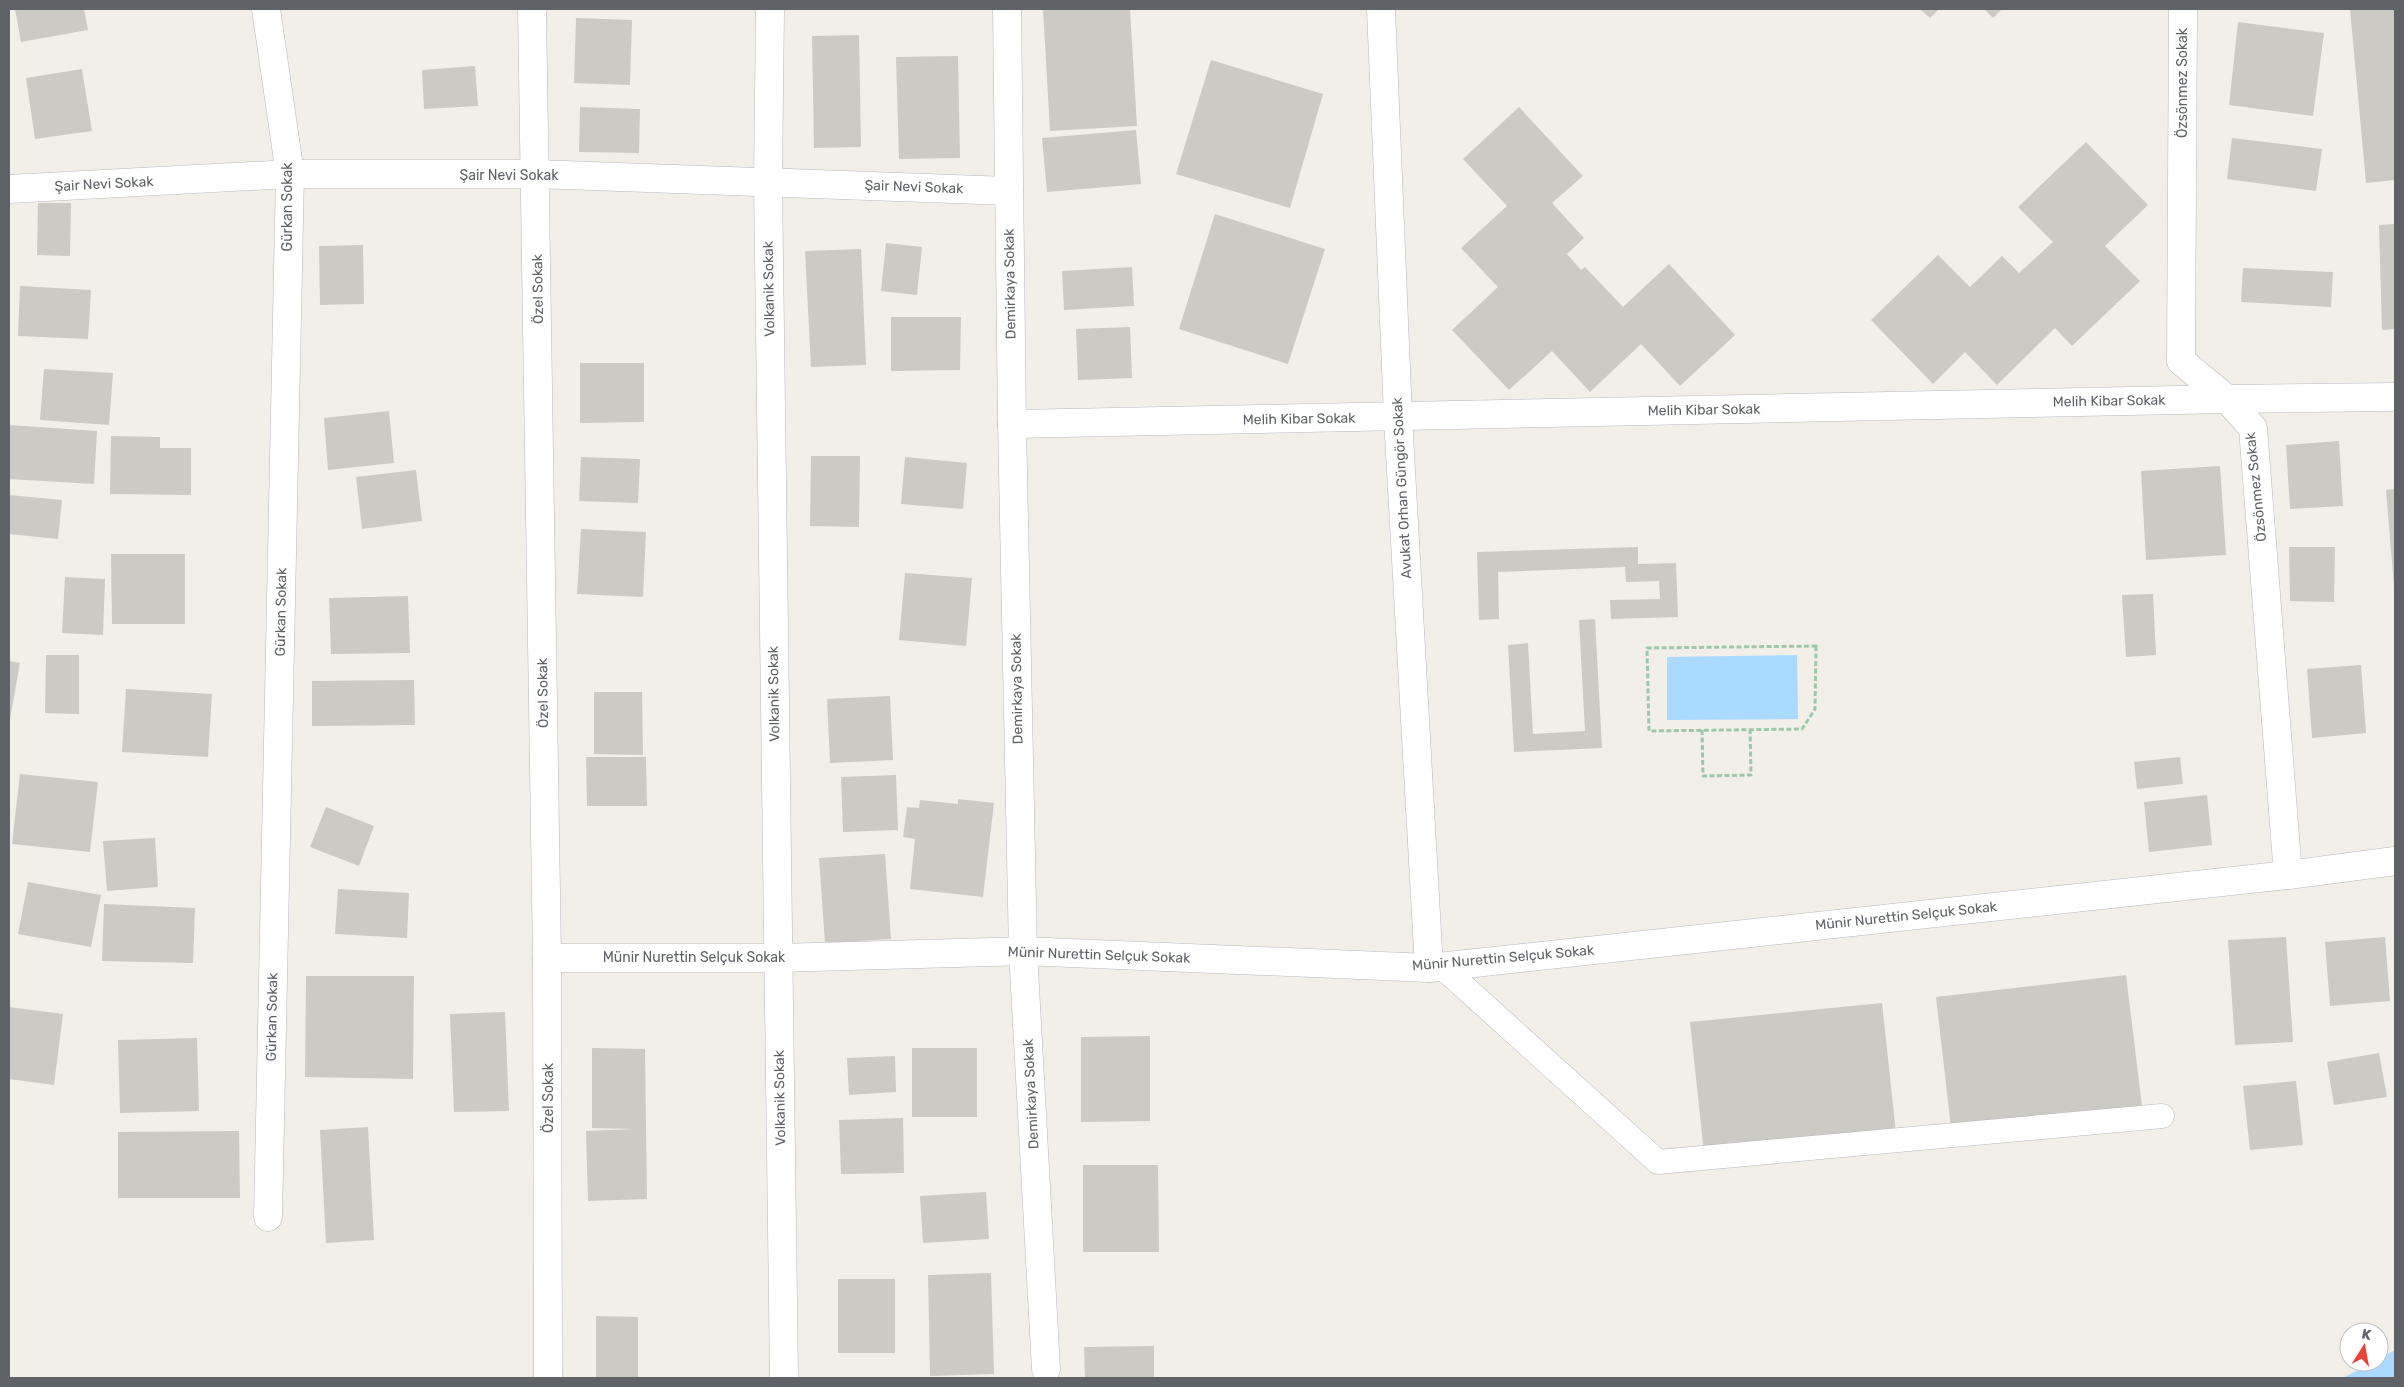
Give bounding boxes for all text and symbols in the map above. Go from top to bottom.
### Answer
street label: Özsönmez Sokak [2174,27,2191,138]
street label: Gürkan Sokak [279,162,296,251]
street label: Şair Nevi Sokak [460,167,559,184]
street label: Şair Nevi Sokak [54,173,155,195]
street label: Şair Nevi Sokak [864,177,964,197]
street label: Demirkaya Sokak [1001,228,1019,339]
street label: Volkanik Sokak [760,240,778,337]
street label: Özel Sokak [529,253,547,324]
street label: Melih Kibar Sokak [2052,392,2166,410]
street label: Avukat Orhan Güngör Sokak [1389,396,1415,579]
street label: Melih Kibar Sokak [1647,401,1761,419]
street label: Melih Kibar Sokak [1242,410,1356,428]
street label: Özsönmez Sokak [2242,431,2270,543]
street label: Gürkan Sokak [272,567,290,657]
street label: Demirkaya Sokak [1008,633,1026,744]
street label: Volkanik Sokak [765,645,783,742]
street label: Özel Sokak [534,657,552,728]
street label: Münir Nurettin Selçuk Sokak [1814,898,1998,934]
street label: Münir Nurettin Selçuk Sokak [1411,942,1595,974]
street label: Münir Nurettin Selçuk Sokak [1007,943,1191,967]
street label: Münir Nurettin Selçuk Sokak [603,949,786,966]
street label: Gürkan Sokak [263,972,281,1062]
street label: Demirkaya Sokak [1020,1038,1042,1150]
street label: Volkanik Sokak [771,1049,789,1146]
street label: Özel Sokak [540,1062,557,1133]
north arrow [2339,1322,2389,1372]
text: K [2360,1325,2373,1344]

